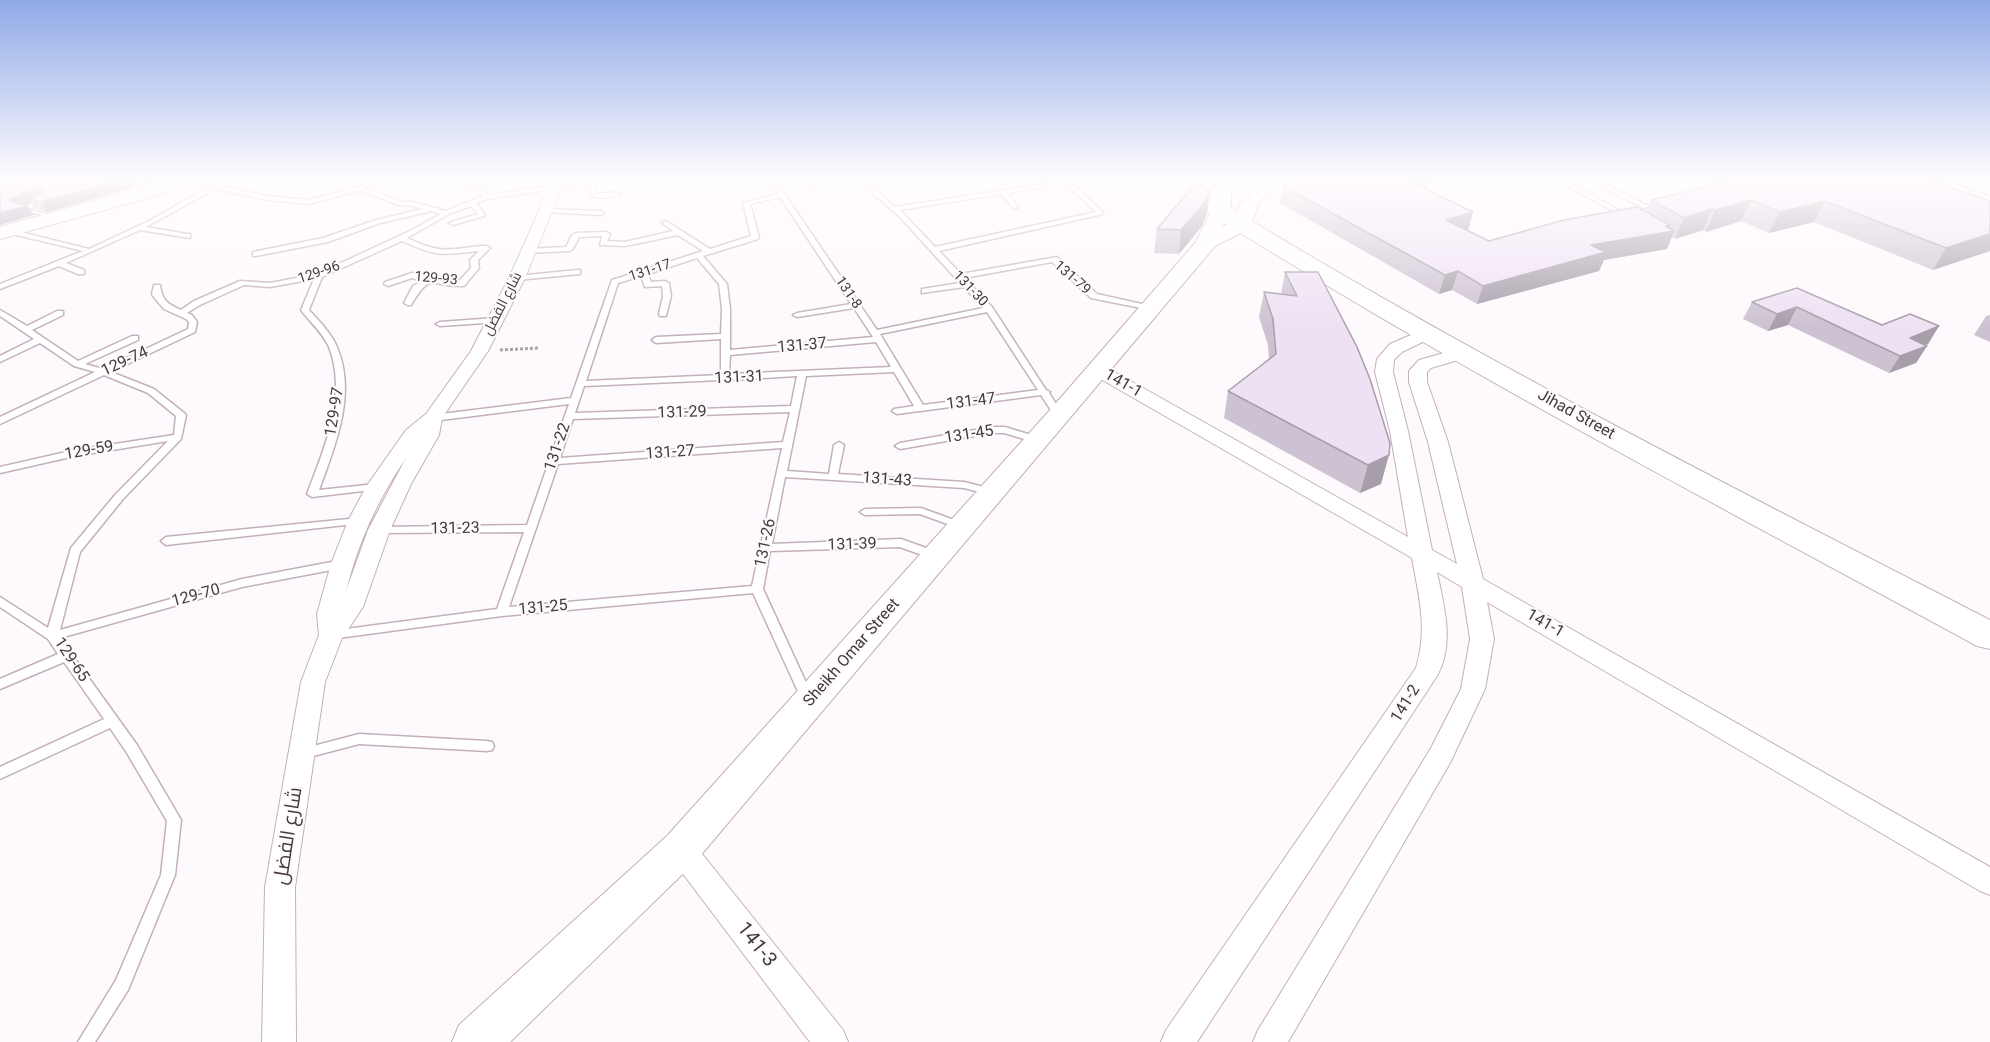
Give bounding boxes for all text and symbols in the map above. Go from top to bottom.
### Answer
street label: 131-17 [627,256,673,286]
street label: 131-79 [1050,257,1094,299]
street label: 129-96 [296,258,342,288]
street label: 131-30 [949,268,991,310]
street label: 129-93 [414,269,458,289]
street label: شارع الفضل [480,269,526,339]
street label: 131-8 [831,274,865,312]
street label: 131-37 [777,334,827,358]
street label: 129-74 [99,343,151,381]
street label: 141-1 [1101,366,1145,402]
street label: 131-31 [714,367,764,389]
street label: 129-97 [322,386,348,438]
street label: Jihad Street [1534,386,1618,444]
street label: 131-47 [945,389,997,415]
street label: 131-29 [657,403,707,423]
street label: 131-22 [541,421,575,473]
street label: 131-45 [943,422,995,448]
street label: 129-59 [63,437,115,465]
street label: 131-27 [645,442,695,464]
street label: 131-43 [862,469,912,491]
street label: 131-26 [751,517,781,569]
street label: 131-23 [430,519,480,539]
street label: 131-39 [827,535,877,555]
street label: 129-70 [170,580,222,612]
street label: Sheikh Omar Street [800,595,904,711]
street label: 131-25 [518,596,568,620]
street label: 141-1 [1523,606,1567,642]
street label: 129-65 [49,634,93,686]
street label: 141-2 [1387,682,1425,726]
street label: شارع الفضل [269,786,309,886]
street label: 141-3 [731,918,781,972]

